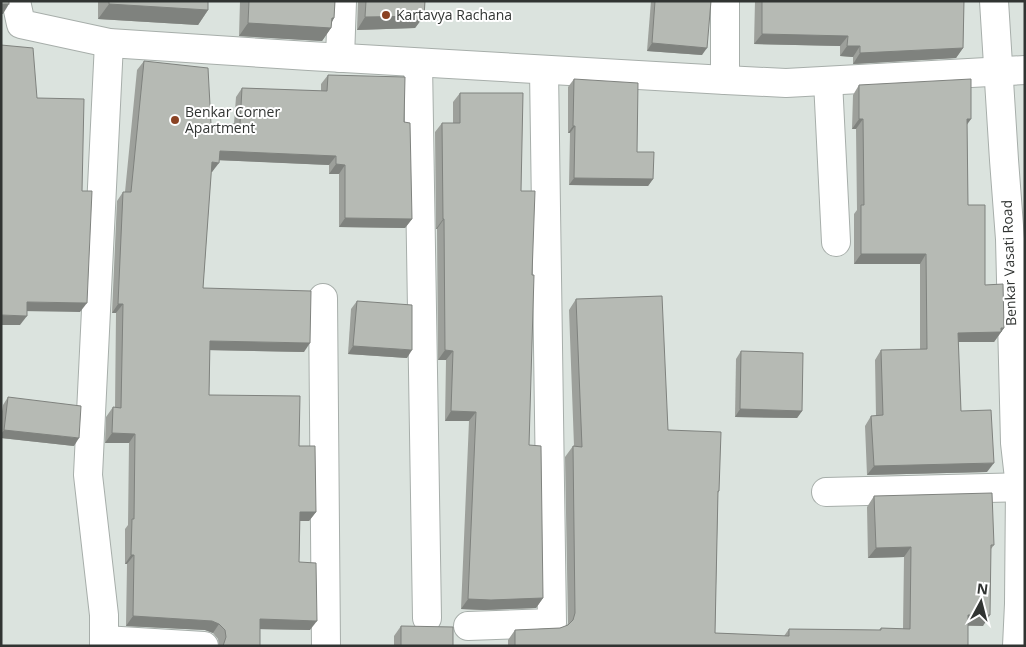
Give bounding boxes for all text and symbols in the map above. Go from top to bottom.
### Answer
place label: Kartavya Rachana [396,5,512,24]
marker: Kartavya Rachana [380,9,392,21]
place label: Benkar Corner Apartment [185,102,280,137]
marker: Benkar Corner Apartment [169,114,181,126]
street label: Benkar Vasati Road [997,200,1020,326]
north arrow [956,577,1006,627]
text: N [976,578,989,599]

